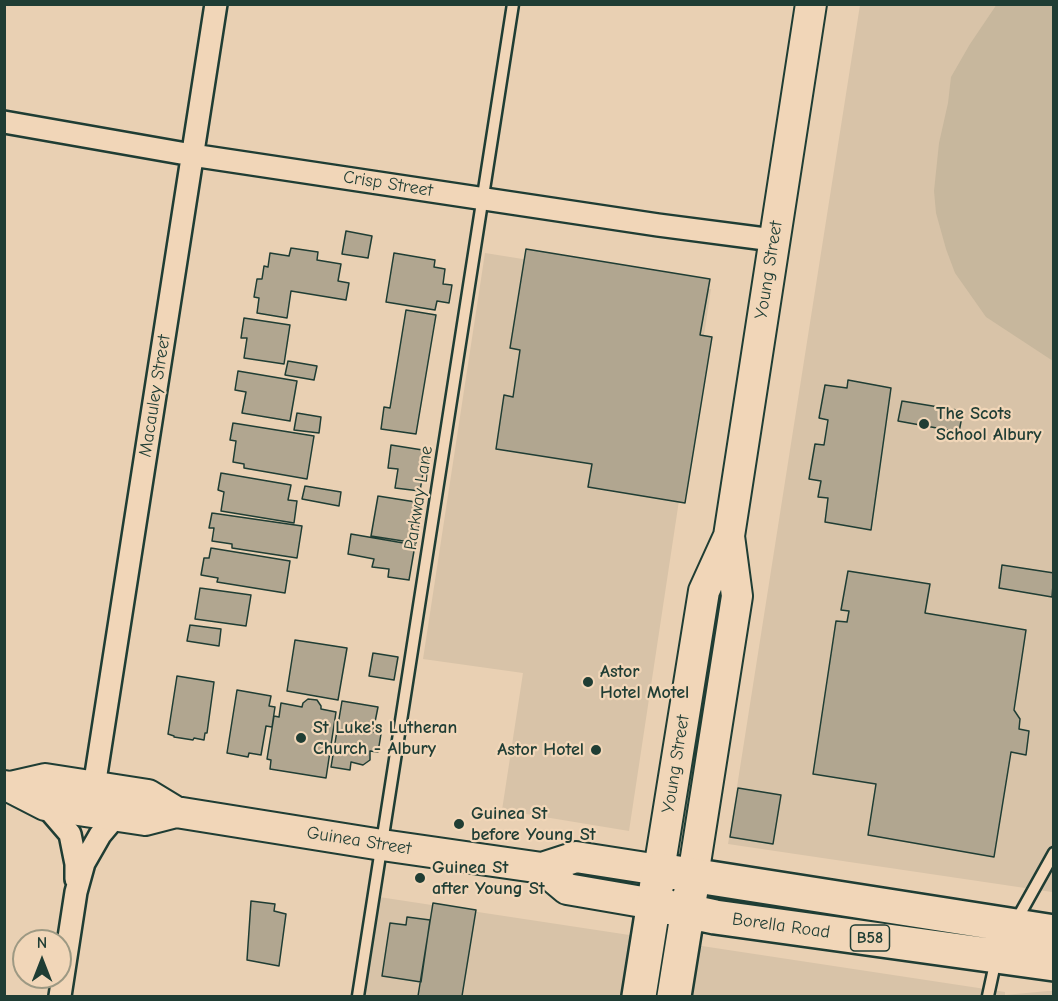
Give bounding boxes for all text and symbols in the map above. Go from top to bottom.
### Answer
street label: Crisp Street [342,166,434,202]
street label: Young Street [751,219,787,321]
street label: Macauley Street [135,333,175,459]
place label: The Scots School Albury [936,403,1042,446]
marker: The Scots School Albury [917,417,931,431]
street label: Parkway Lane [400,444,438,552]
place label: Astor Hotel Motel [600,661,689,704]
marker: Astor Hotel Motel [581,675,595,689]
street label: Young Street [658,713,694,815]
place label: St Luke's Lutheran Church - Albury [313,717,457,760]
marker: St Luke's Lutheran Church - Albury [294,731,308,745]
place label: Astor Hotel [497,739,584,761]
marker: Astor Hotel [589,743,603,757]
place label: Guinea St before Young St [471,803,596,846]
marker: Guinea St before Young St [452,817,466,831]
street label: Guinea Street [305,822,413,860]
place label: Guinea St after Young St [432,857,545,900]
marker: Guinea St after Young St [413,871,427,885]
street label: Borella Road [731,908,831,944]
road number: B58 [850,925,890,951]
north arrow [12,929,72,989]
text: N [37,934,47,952]

